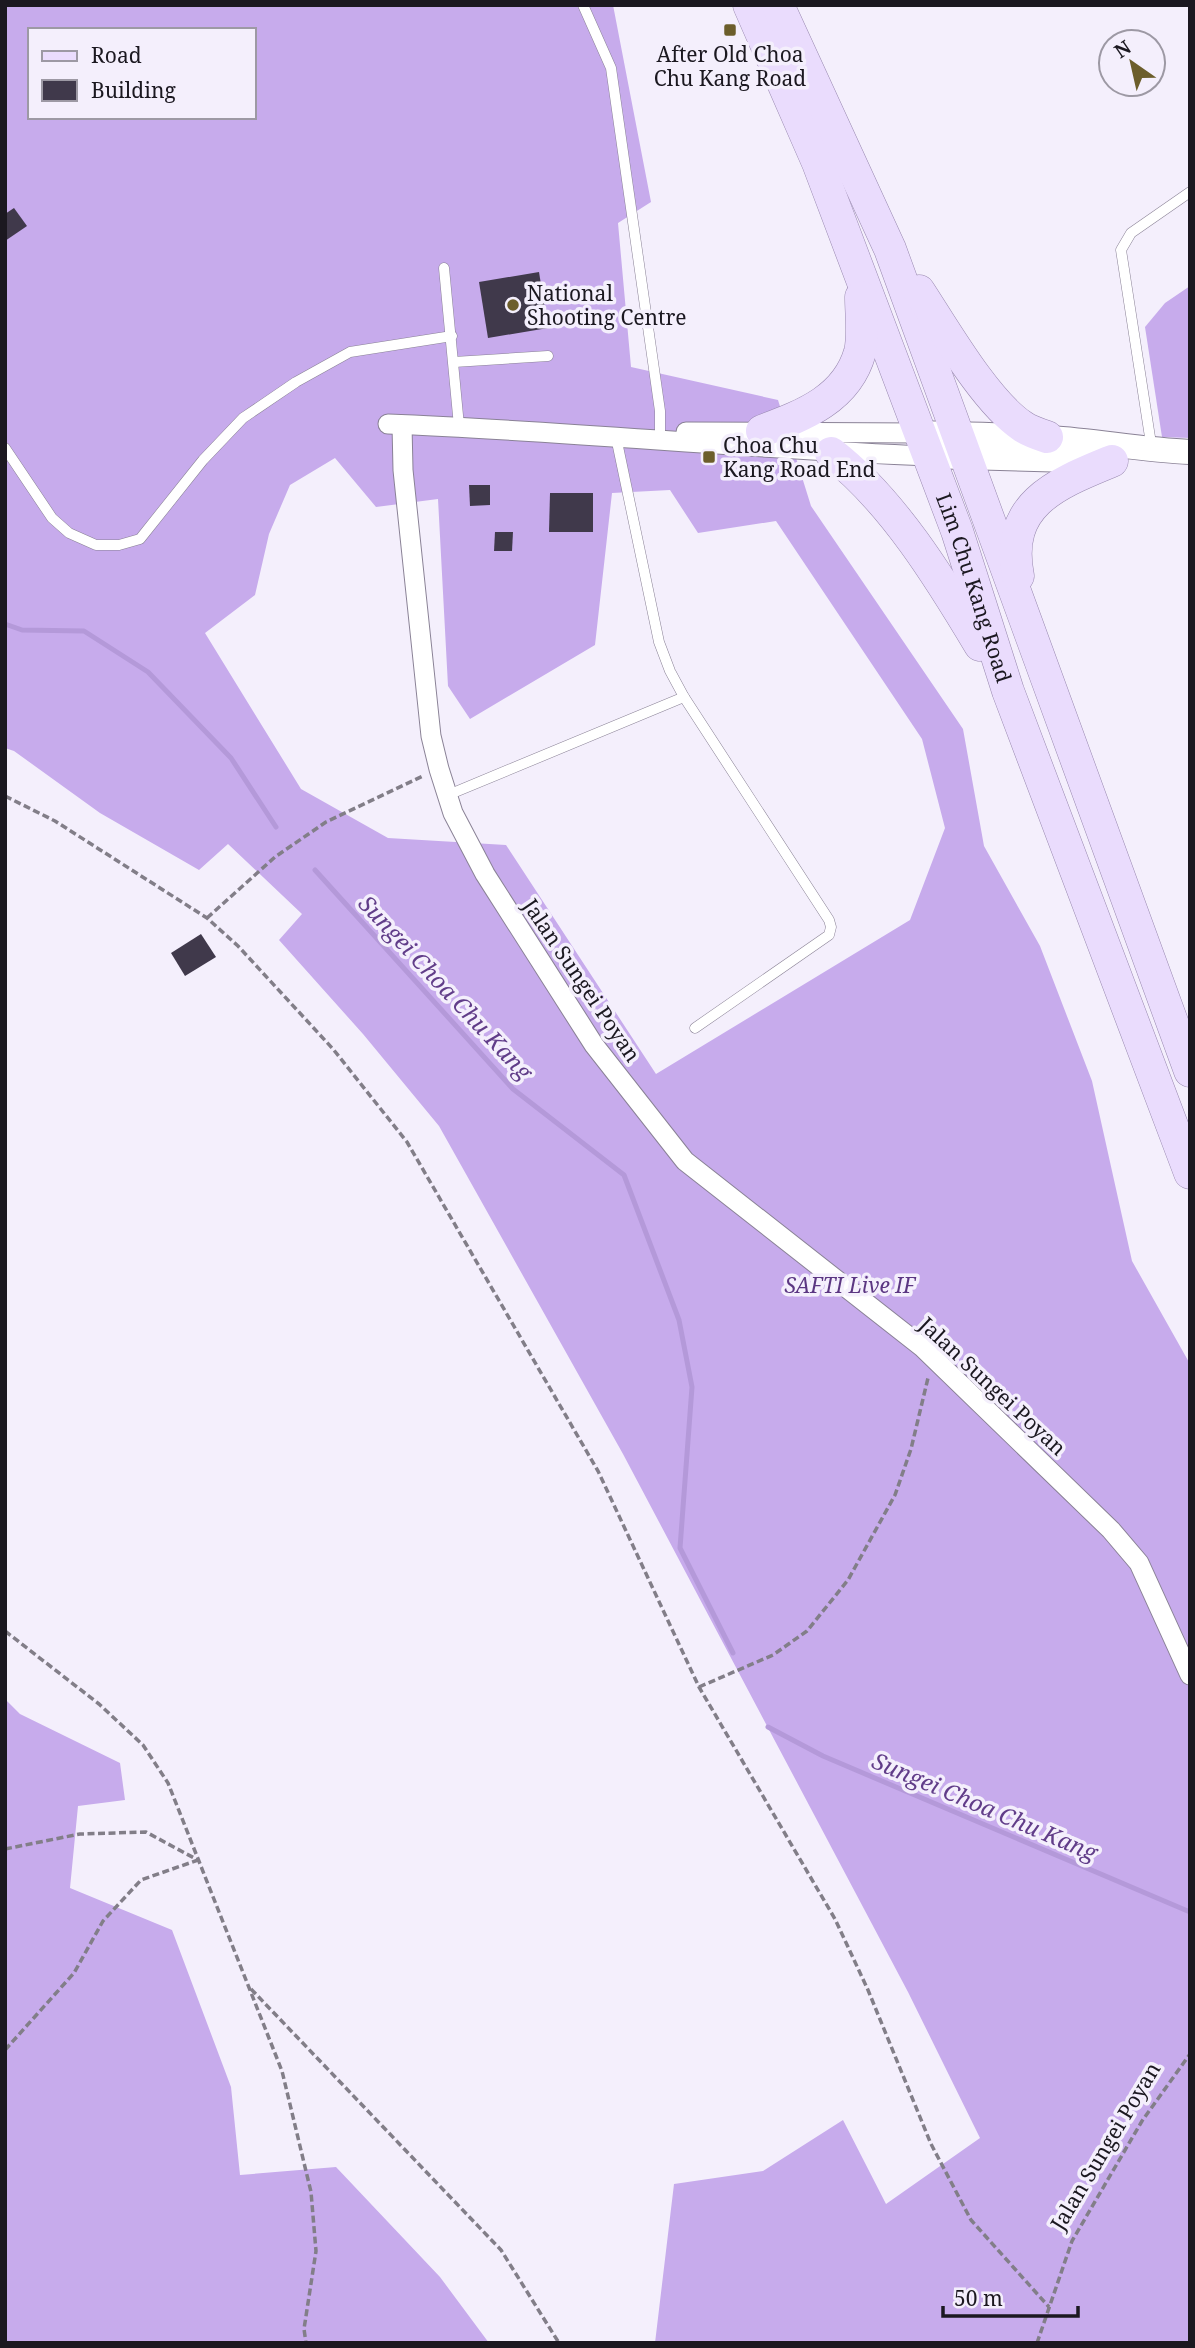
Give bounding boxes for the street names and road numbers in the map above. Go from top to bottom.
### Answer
street label: Lim Chu Kang Road [930,489,1018,686]
street label: Jalan Sungei Poyan [516,892,647,1067]
street label: Jalan Sungei Poyan [913,1310,1073,1461]
street label: Jalan Sungei Poyan [1043,2057,1166,2236]

